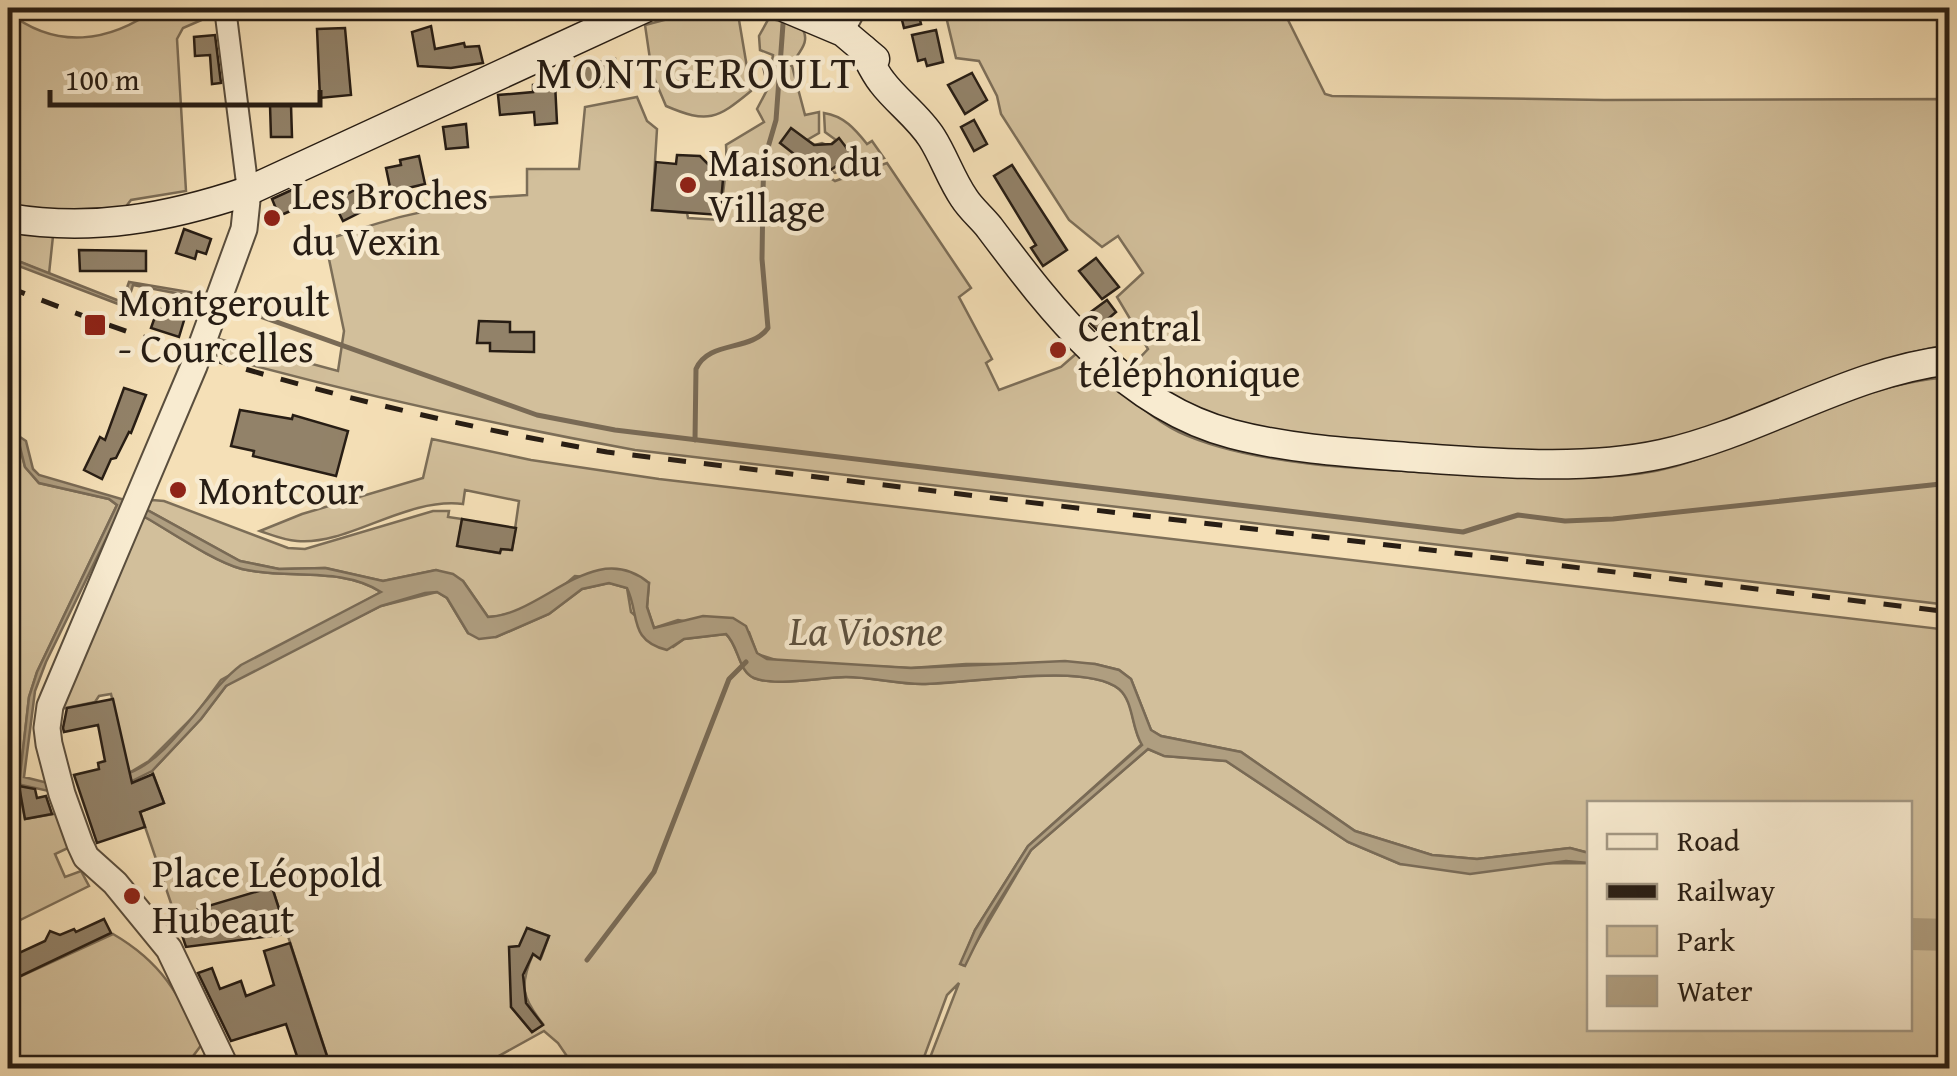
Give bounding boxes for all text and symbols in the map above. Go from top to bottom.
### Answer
district label: MONTGEROULT [536,39,858,104]
scale bar [50,45,320,107]
text: 100 m [65,57,140,101]
place label: Maison du Village [708,132,882,237]
place label: Les Broches du Vexin [292,165,488,270]
marker: Maison du Village [677,174,699,196]
marker: Les Broches du Vexin [261,207,283,229]
place label: Montgeroult - Courcelles [118,272,330,377]
place label: Central téléphonique [1078,297,1301,402]
marker: Montgeroult - Courcelles [82,312,108,338]
marker: Central téléphonique [1047,339,1069,361]
place label: Montcour [198,460,364,519]
marker: Montcour [167,479,189,501]
water label: La Viosne [788,599,943,660]
legend [1587,801,1912,1031]
text: Road [1677,818,1740,862]
place label: Place Léopold Hubeaut [152,843,383,948]
text: Railway [1677,868,1775,912]
marker: Place Léopold Hubeaut [121,885,143,907]
text: Park [1677,918,1736,962]
text: Water [1677,968,1753,1012]

